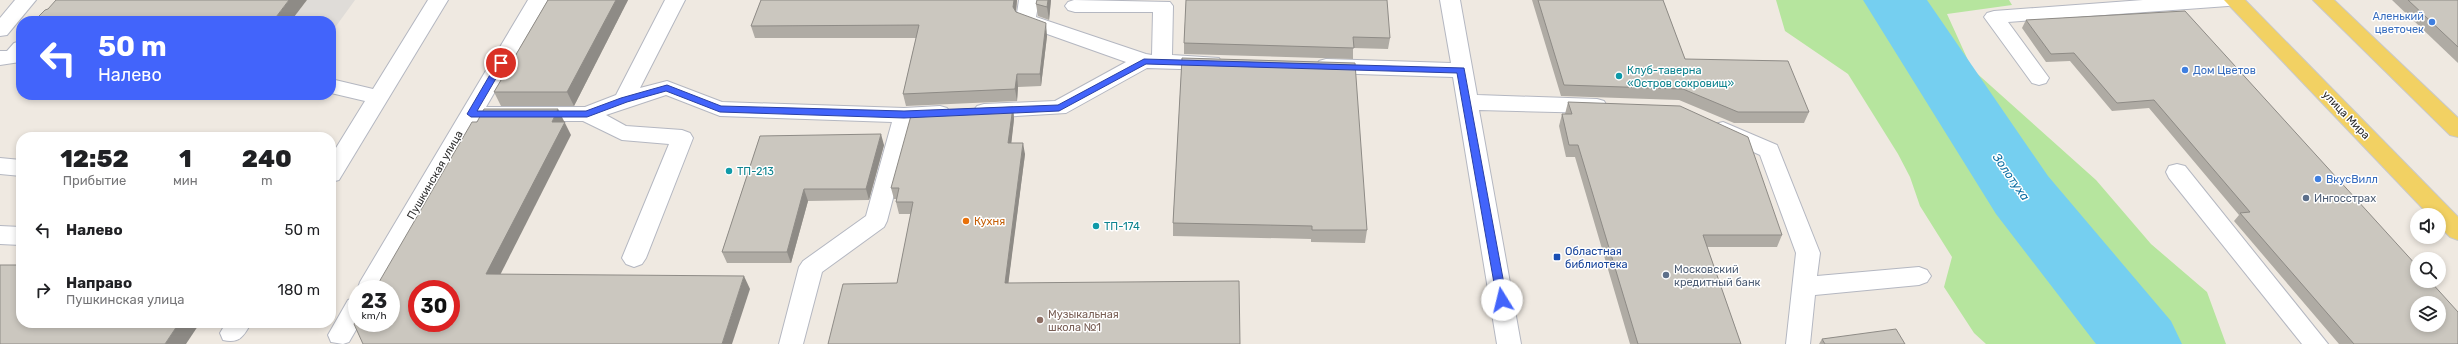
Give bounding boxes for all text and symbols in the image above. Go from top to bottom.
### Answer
place label: Аленький цветочек [2373,10,2424,36]
marker: Аленький цветочек [2427,17,2437,27]
text: 50 m [98,30,167,63]
icon: left [32,32,84,84]
pin [484,46,518,80]
icon: arrive [490,52,512,74]
text: Налево [98,64,162,86]
place label: Клуб-таверна «Остров сокровищ» [1627,64,1735,90]
place label: Дом Цветов [2193,64,2256,77]
marker: Дом Цветов [2180,65,2190,75]
marker: Клуб-таверна «Остров сокровищ» [1614,71,1624,81]
street label: улица Мира [2320,88,2372,142]
street label: Пушкинская улица [404,128,466,222]
text: 12:52 [60,145,129,173]
text: 1 [179,145,192,173]
text: 240 [242,145,292,173]
water label: Золотуха [1989,150,2032,203]
place label: ТП-213 [737,165,774,178]
marker: ТП-213 [724,166,734,176]
text: Прибытие [63,173,126,188]
text: мин [173,173,198,188]
text: m [261,173,273,188]
place label: ВкусВилл [2326,173,2378,186]
marker: ВкусВилл [2313,174,2323,184]
place label: Ингосстрах [2314,192,2376,205]
marker: Ингосстрах [2301,193,2311,203]
map controls [2410,208,2446,332]
button: sound [2410,208,2446,244]
place label: Кухня [974,215,1005,228]
marker: Кухня [961,216,971,226]
icon: left [32,219,54,241]
place label: ТП-174 [1104,220,1140,233]
text: Налево [66,221,123,239]
text: 50 m [285,221,320,239]
marker: ТП-174 [1091,221,1101,231]
place label: Областная библиотека [1565,245,1628,271]
marker: Областная библиотека [1552,252,1562,262]
button: search [2410,252,2446,288]
place label: Московский кредитный банк [1674,263,1761,289]
marker: Московский кредитный банк [1661,270,1671,280]
text: Направо [66,274,132,292]
icon: right [32,279,54,301]
position arrow [1481,279,1523,321]
speed limit sign: 30 [408,280,460,332]
text: 180 m [278,281,320,299]
text: 23 [361,289,387,313]
text: Пушкинская улица [66,292,184,307]
button: layers [2410,296,2446,332]
place label: Музыкальная школа №1 [1048,308,1119,334]
text: km/h [362,310,386,322]
marker: Музыкальная школа №1 [1035,315,1045,325]

